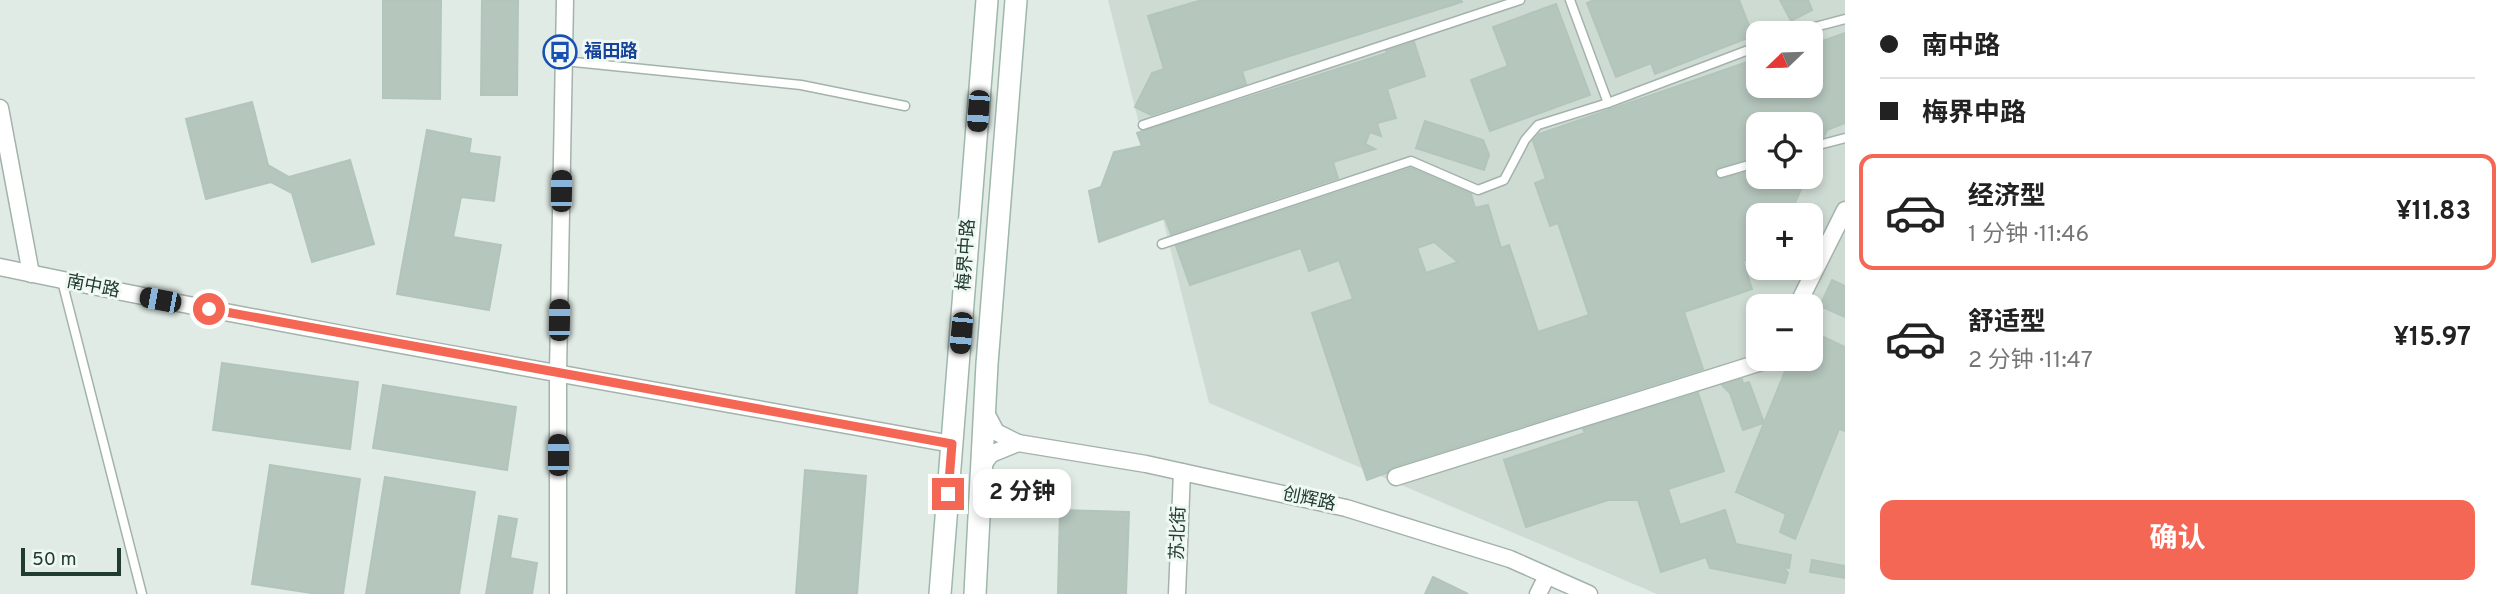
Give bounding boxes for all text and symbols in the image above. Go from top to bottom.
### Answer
north arrow [1746,21,1824,98]
map controls [1746,21,1823,371]
text: 南中路 [1922,31,2000,64]
bus stop icon: 福田路 [541,33,579,71]
place label: 福田路 [584,41,638,64]
car [967,89,990,133]
text: 梅界中路 [1922,98,2026,131]
button: locate [1746,112,1823,189]
car [551,170,572,212]
icon: car [1884,181,1947,244]
text: 经济型 [1968,181,2046,214]
text: ¥11.83 [2396,196,2471,229]
button: + [1746,203,1823,280]
street label: 梅界中路 [953,218,981,292]
text: 1 分钟 · 11:46 [1968,221,2089,250]
street label: 南中路 [64,271,122,303]
car [138,286,183,314]
route start [193,293,225,325]
button: − [1746,294,1823,371]
car [549,299,570,341]
icon: car [1884,307,1947,370]
text: 舒适型 [1968,307,2046,340]
car [949,311,974,355]
text: ¥15.97 [2393,322,2471,355]
text: 2 分钟 · 11:47 [1968,347,2093,376]
car [548,434,569,476]
callout: 2 分钟 [972,470,1070,518]
route end [932,478,964,510]
text: 2 分钟 [989,479,1055,508]
street label: 创辉路 [1280,483,1338,517]
button: 确认 [1880,500,2475,580]
street label: 苏北街 [1167,506,1191,560]
scale bar [21,545,121,577]
text: 50 m [32,548,77,572]

